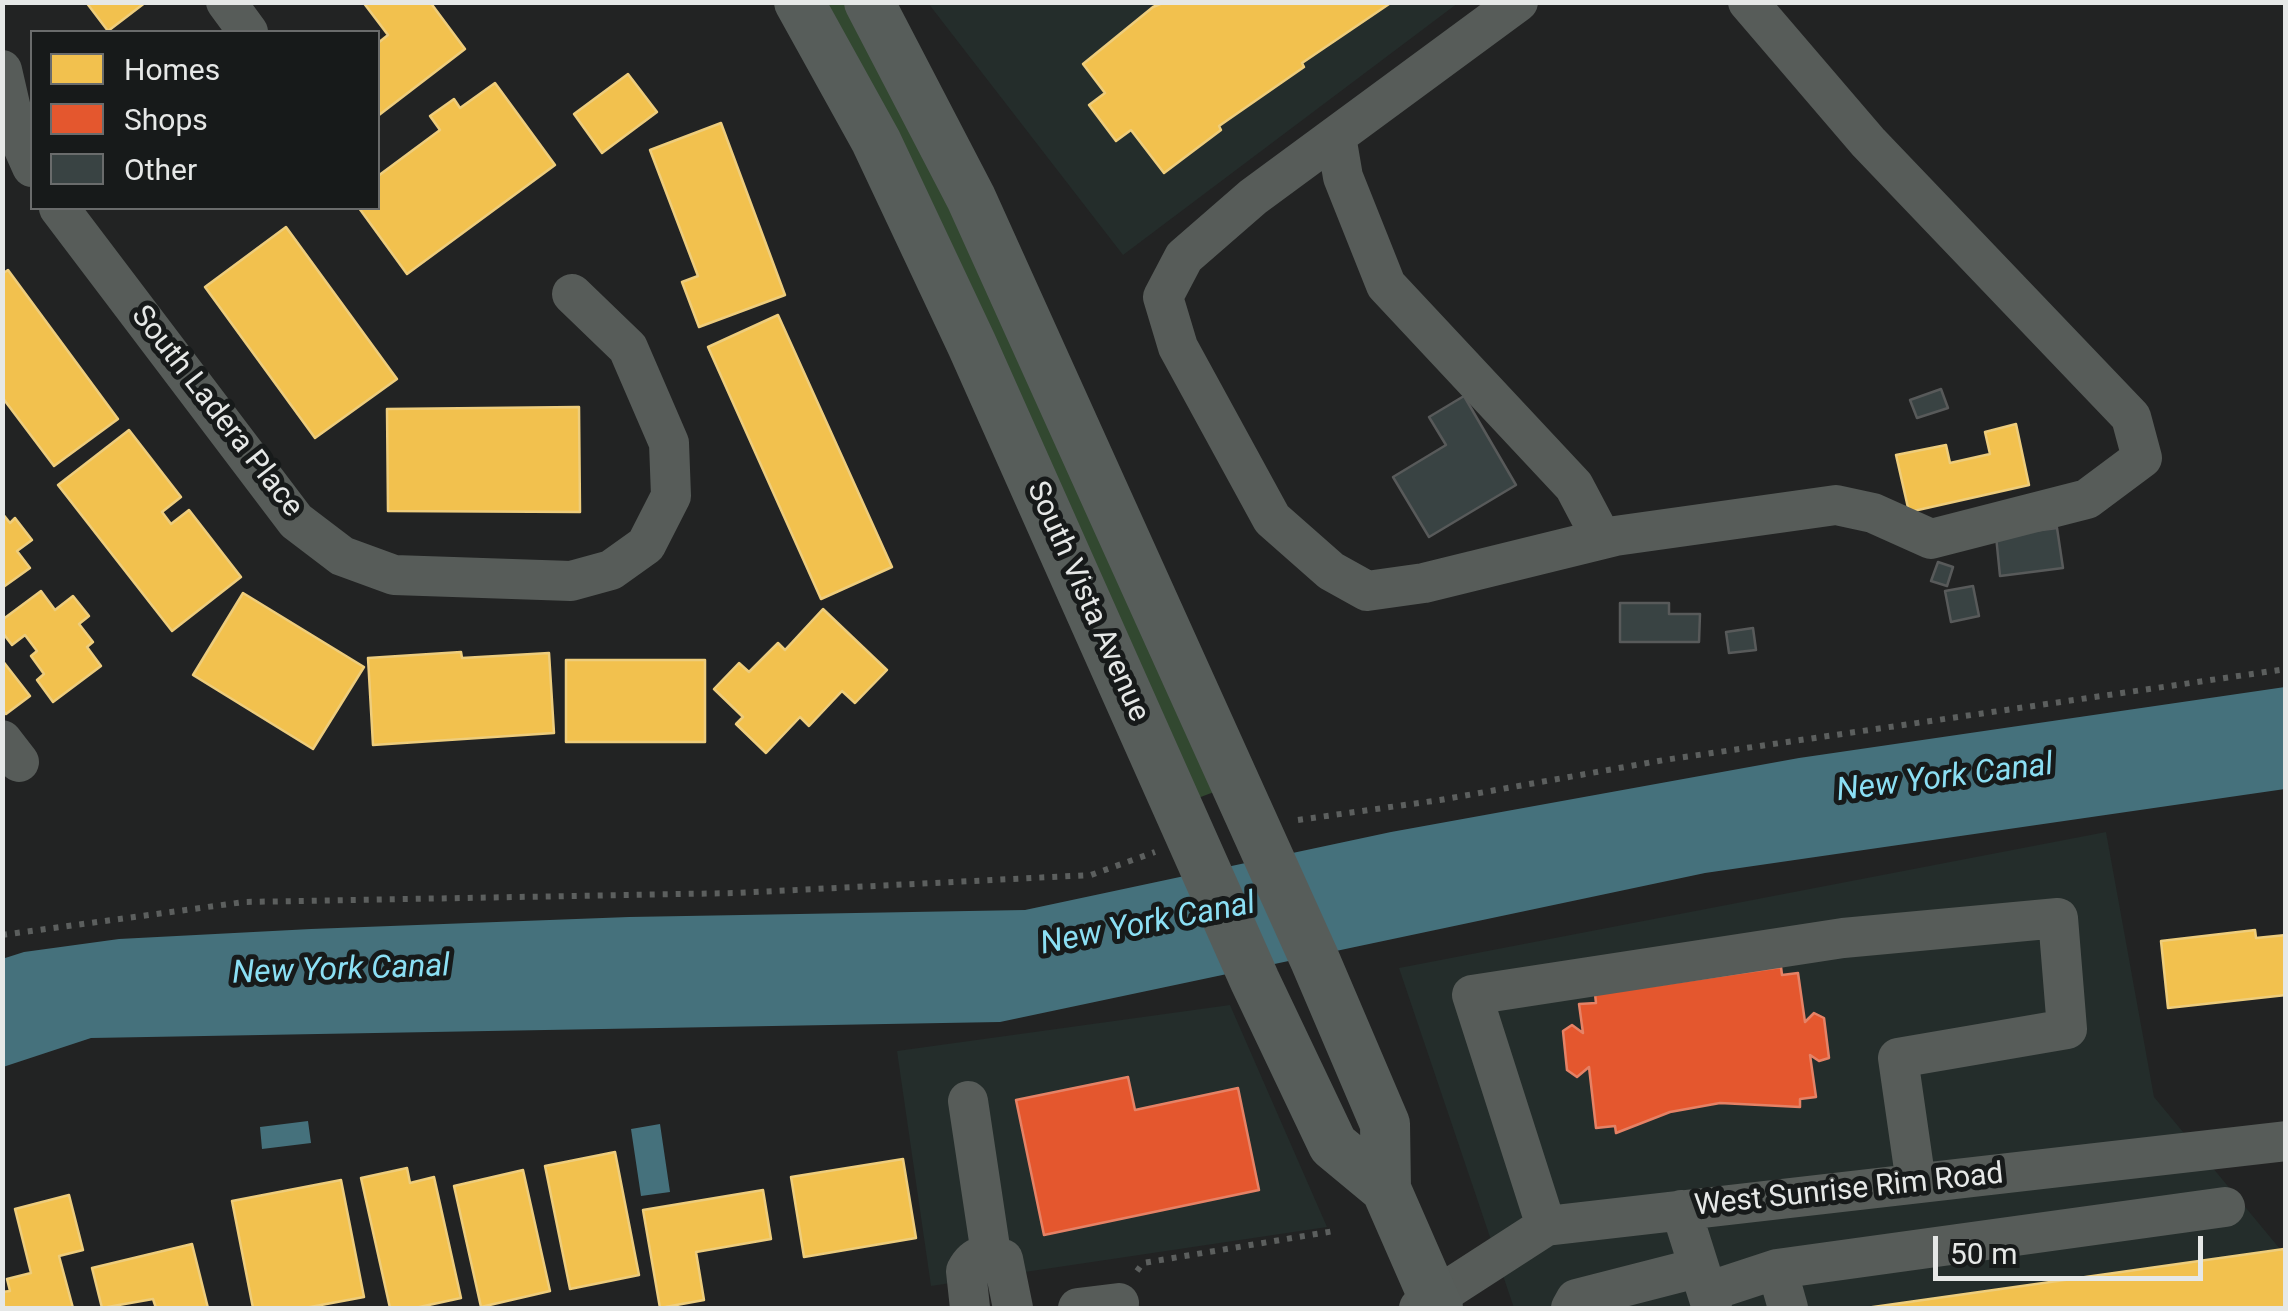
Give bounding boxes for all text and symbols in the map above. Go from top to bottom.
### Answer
legend [30,30,380,210]
text: Homes [124,52,220,87]
text: Shops [124,102,208,137]
text: Other [124,152,197,187]
street label: South Ladera Place [122,299,310,525]
street label: South Vista Avenue [1018,476,1156,728]
water label: New York Canal [1835,747,2055,811]
water label: New York Canal [1037,885,1259,965]
water label: New York Canal [231,948,451,994]
street label: West Sunrise Rim Road [1693,1157,2005,1225]
scale bar [1938,1216,2208,1278]
text: 50 m [1950,1236,2017,1271]

